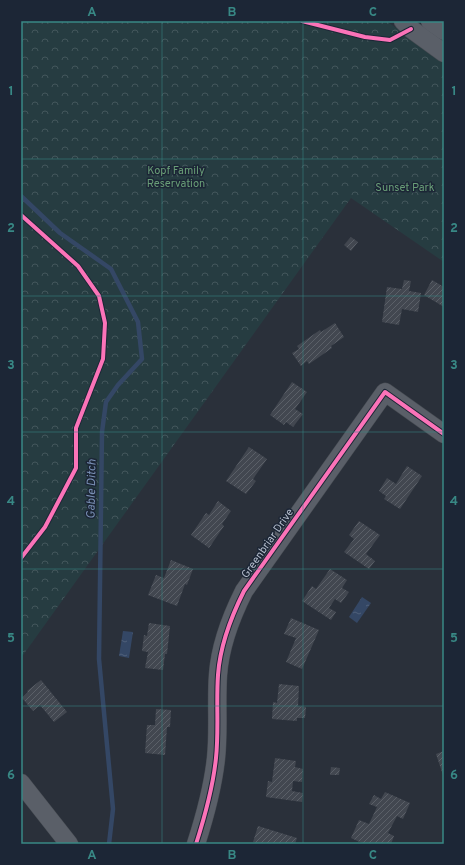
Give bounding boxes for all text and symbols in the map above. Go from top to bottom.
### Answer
text: A [87,5,97,21]
text: B [228,5,237,21]
text: C [369,5,377,21]
text: 1 [8,84,14,100]
text: 1 [451,84,457,100]
park label: Kopf Family Reservation [147,164,205,191]
park label: Sunset Park [375,181,435,195]
text: 2 [7,221,15,237]
text: 2 [450,221,458,237]
text: 3 [7,358,15,374]
text: 3 [450,358,458,374]
water label: Gable Ditch [83,459,101,519]
text: 4 [7,494,15,510]
text: 4 [450,494,458,510]
street label: Greenbriar Drive [239,506,297,581]
text: 5 [7,631,15,647]
text: 5 [450,631,458,647]
text: 6 [7,768,15,784]
text: 6 [450,768,458,784]
text: A [87,848,97,864]
text: B [228,848,237,864]
text: C [369,848,377,864]

